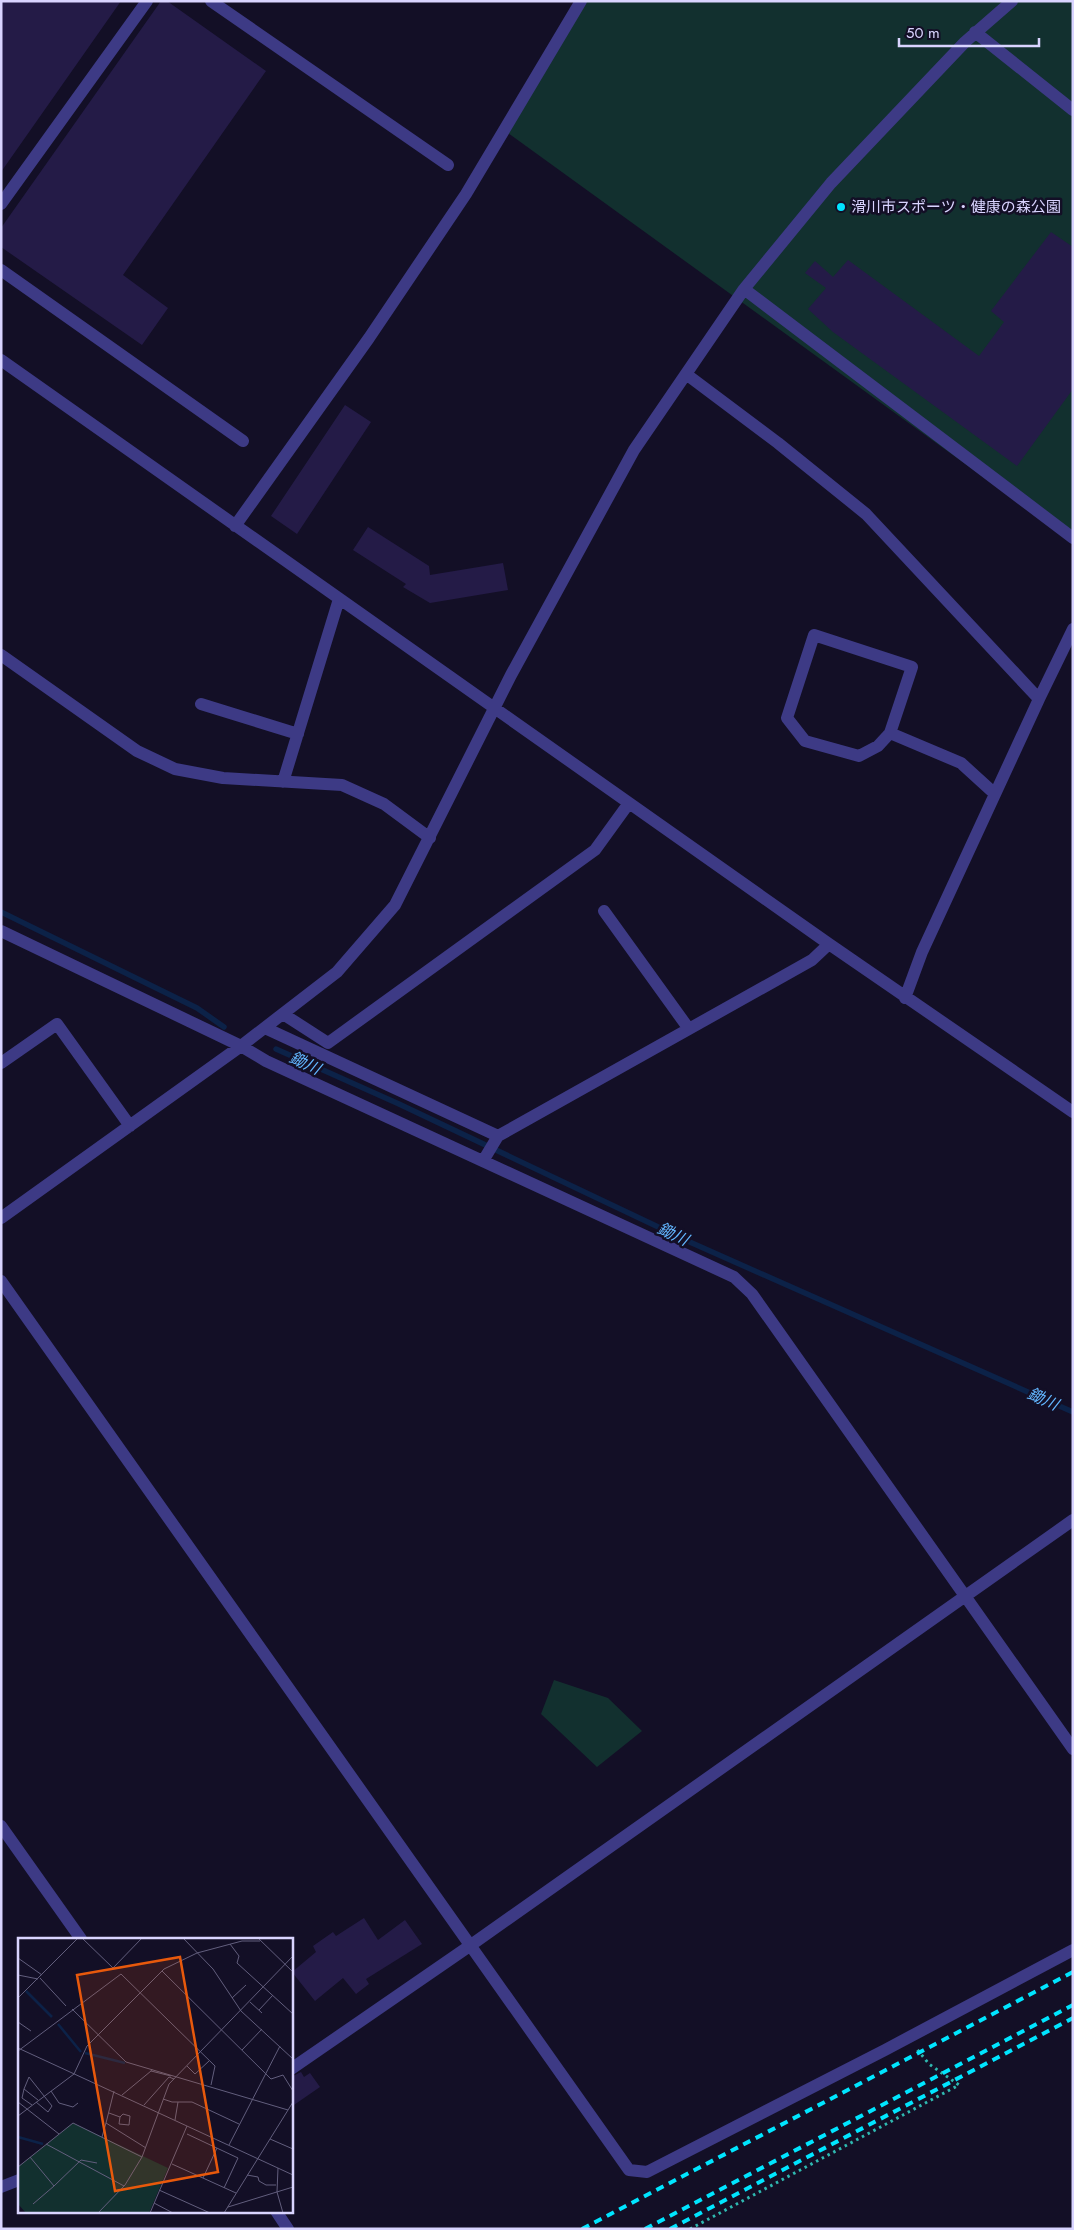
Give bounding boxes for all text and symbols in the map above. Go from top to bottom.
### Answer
scale bar [899,15,1039,47]
text: 50 m [906,22,940,44]
place label: 滑川市スポーツ・健康の森公園 [851,196,1061,218]
marker: 滑川市スポーツ・健康の森公園 [835,201,847,213]
water label: 鋤川 [286,1046,326,1081]
water label: 鋤川 [654,1217,694,1252]
water label: 鋤川 [1024,1382,1064,1417]
inset map [18,1938,292,2212]

